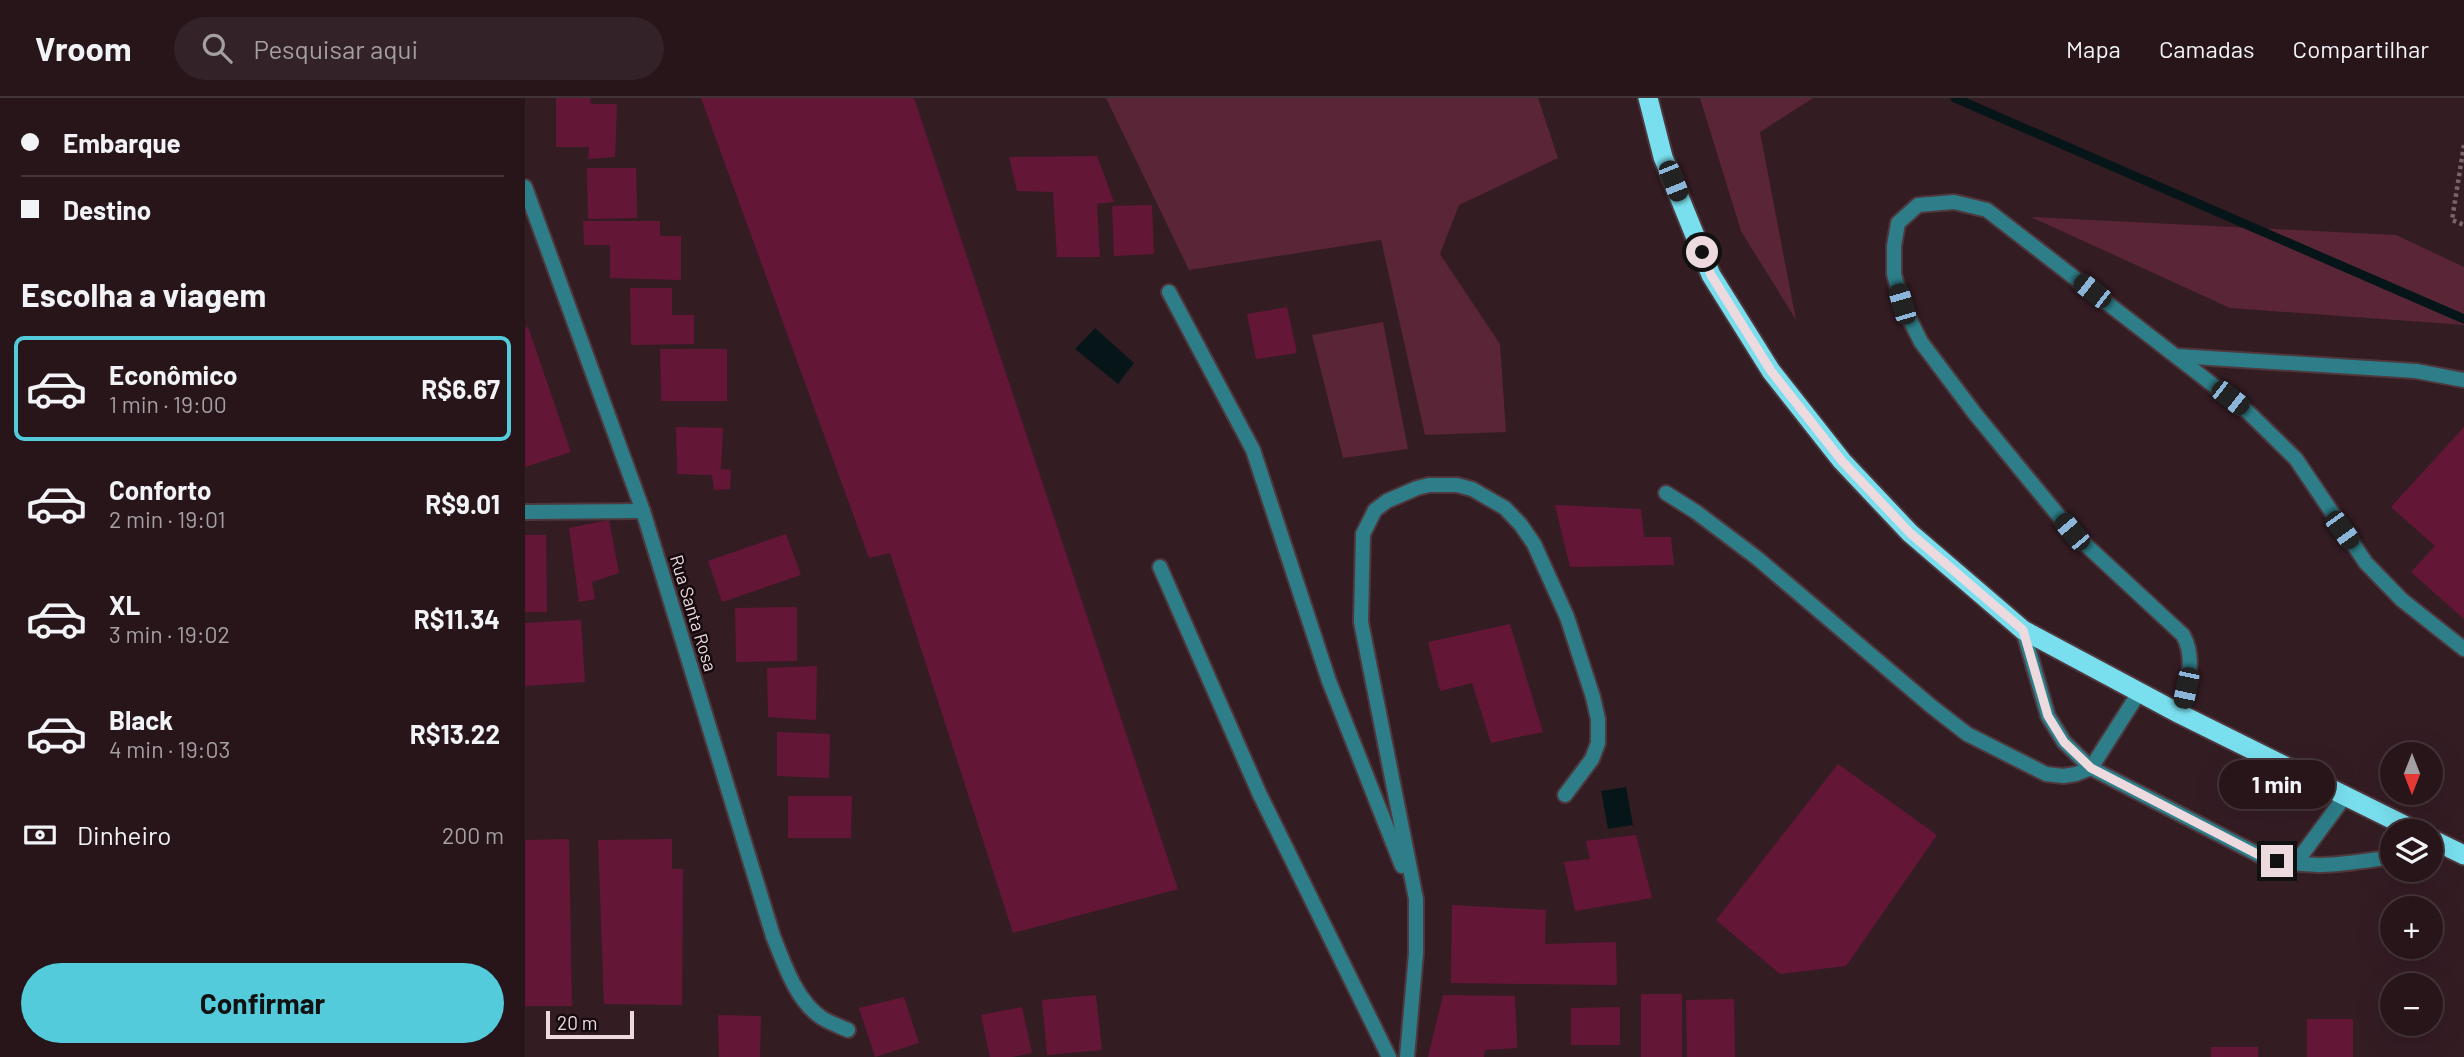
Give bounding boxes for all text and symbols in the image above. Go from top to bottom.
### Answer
search box [174,17,664,80]
text: Vroom [35,28,132,68]
icon: search [198,29,236,67]
text: Pesquisar aqui [254,33,418,64]
text: Mapa [2066,34,2121,63]
text: Camadas [2159,34,2255,63]
text: Compartilhar [2293,34,2429,63]
text: Embarque [63,127,181,158]
car [1656,158,1691,204]
text: Destino [63,194,151,225]
route start [1686,236,1718,268]
car [2069,270,2116,312]
text: Escolha a viagem [21,275,266,313]
car [1887,281,1918,327]
icon: car [25,357,88,420]
text: Econômico [109,359,238,390]
text: R$6.67 [421,373,500,404]
car [2207,377,2254,419]
text: 1 min · 19:00 [109,390,227,418]
icon: car [25,472,88,535]
text: Conforto [109,474,212,505]
text: R$9.01 [425,488,500,519]
text: 2 min · 19:01 [109,505,225,533]
car [2322,507,2363,553]
car [2051,509,2094,555]
street label: Rua Santa Rosa [666,552,722,674]
icon: car [25,587,88,650]
text: XL [109,589,140,620]
text: R$11.34 [414,603,500,634]
text: 3 min · 19:02 [109,620,230,648]
car [2172,665,2201,711]
icon: car [25,702,88,765]
text: Black [109,704,173,735]
text: R$13.22 [410,718,500,749]
text: 4 min · 19:03 [109,735,230,763]
north arrow [2380,742,2443,805]
map controls [2380,742,2443,1036]
callout: 1 min [2219,760,2335,808]
text: 1 min [2252,770,2302,798]
icon: cash [21,816,59,854]
text: Dinheiro [77,819,172,850]
button: layers [2380,819,2443,882]
text: 200 m [442,821,504,849]
route end [2261,845,2293,877]
button: + [2380,896,2443,959]
button: Confirmar [21,963,504,1043]
button: − [2380,973,2443,1036]
scale bar [546,1008,633,1040]
text: 20 m [557,1011,597,1034]

